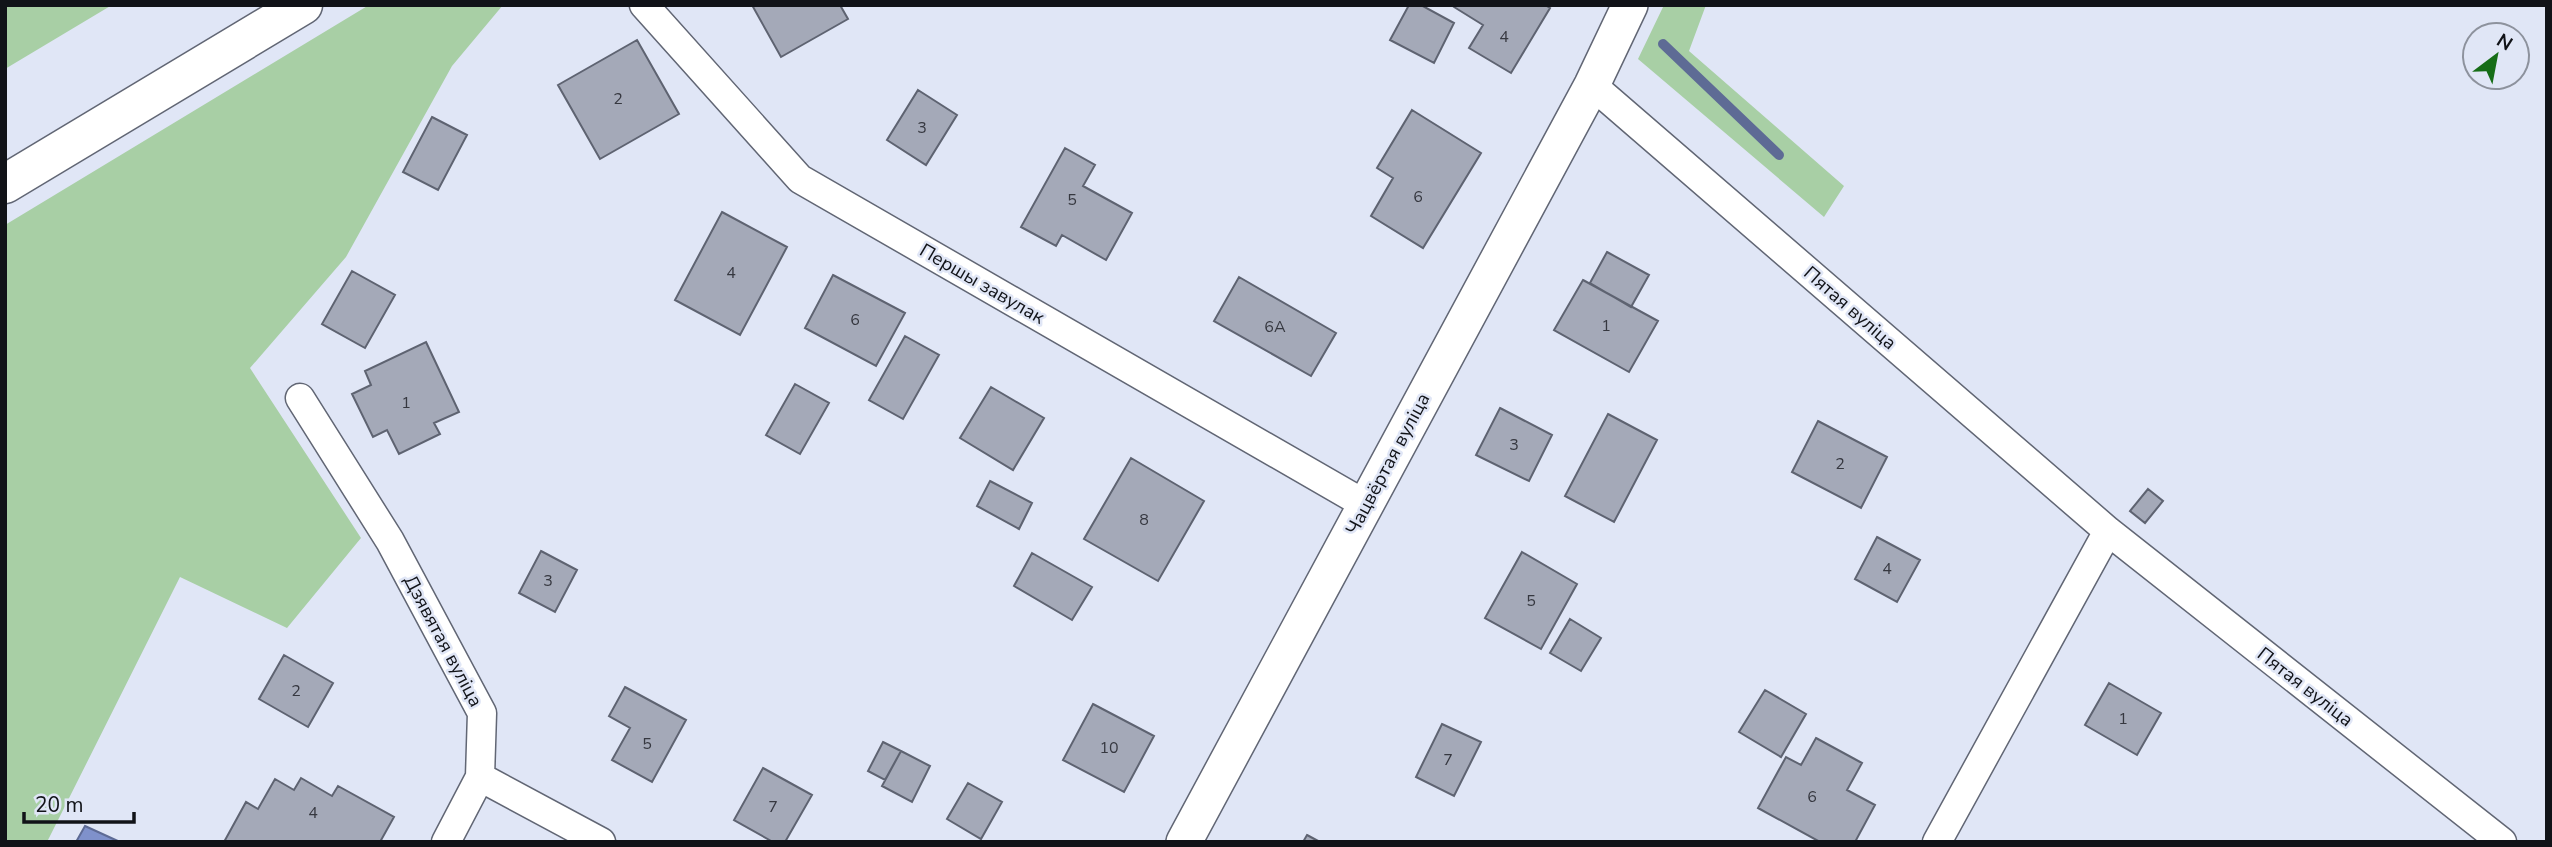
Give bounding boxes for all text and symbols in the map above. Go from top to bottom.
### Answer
north arrow [2461,21,2531,91]
house number: 4 [1499,26,1509,48]
text: N [2492,28,2517,57]
house number: 2 [613,88,623,110]
house number: 3 [917,117,927,139]
house number: 6 [1413,186,1423,208]
house number: 5 [1067,189,1077,211]
street label: Першы завулак [915,238,1049,330]
street label: Пятая вуліца [1798,260,1902,356]
house number: 4 [726,262,736,284]
house number: 6 [850,309,860,331]
house number: 1 [1601,315,1611,337]
house number: 6А [1264,316,1286,338]
street label: Чацвёртая вуліца [1340,389,1436,539]
house number: 1 [401,392,411,414]
house number: 3 [1509,434,1519,456]
house number: 2 [1835,453,1845,475]
house number: 8 [1139,509,1149,531]
house number: 4 [1882,558,1892,580]
house number: 3 [543,570,553,592]
street label: Дзявятая вуліца [397,571,489,711]
house number: 5 [1526,590,1536,612]
street label: Пятая вуліца [2252,641,2358,733]
house number: 2 [291,680,301,702]
house number: 1 [2118,708,2128,730]
house number: 5 [642,733,652,755]
house number: 10 [1099,737,1119,759]
house number: 7 [1443,749,1453,771]
scale bar [24,780,135,824]
house number: 6 [1807,786,1817,808]
text: 20 m [35,791,84,819]
house number: 7 [768,796,778,818]
house number: 4 [308,802,318,824]

